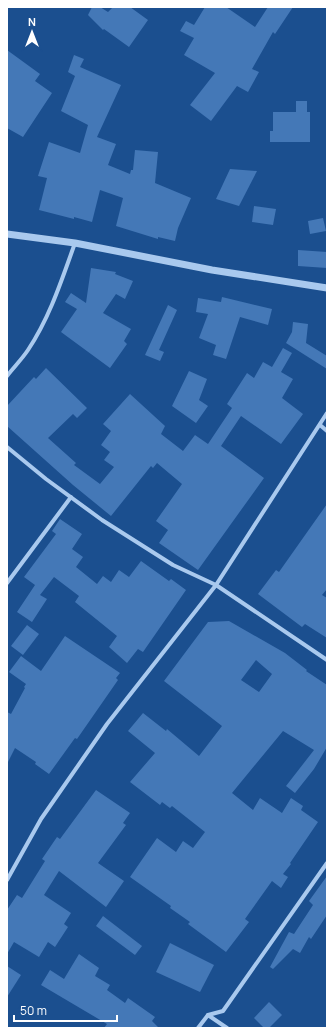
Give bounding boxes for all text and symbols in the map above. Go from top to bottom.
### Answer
north arrow [12,12,52,52]
text: N [28,14,36,29]
scale bar [14,997,117,1023]
text: 50 m [20,1002,47,1019]

